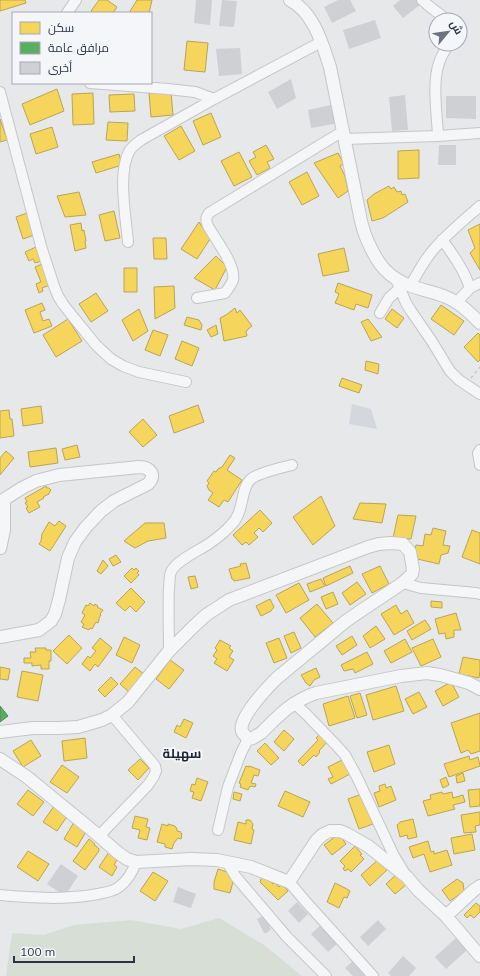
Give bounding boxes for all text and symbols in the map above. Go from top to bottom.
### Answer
legend [12,12,152,84]
north arrow [428,12,468,52]
text: ش [447,18,466,37]
text: سكن [48,20,74,35]
text: مرافق عامة [48,40,109,55]
text: أخرى [48,60,72,75]
district label: سهيلة [163,745,201,762]
scale bar [14,938,134,964]
text: 100 m [20,944,55,959]

